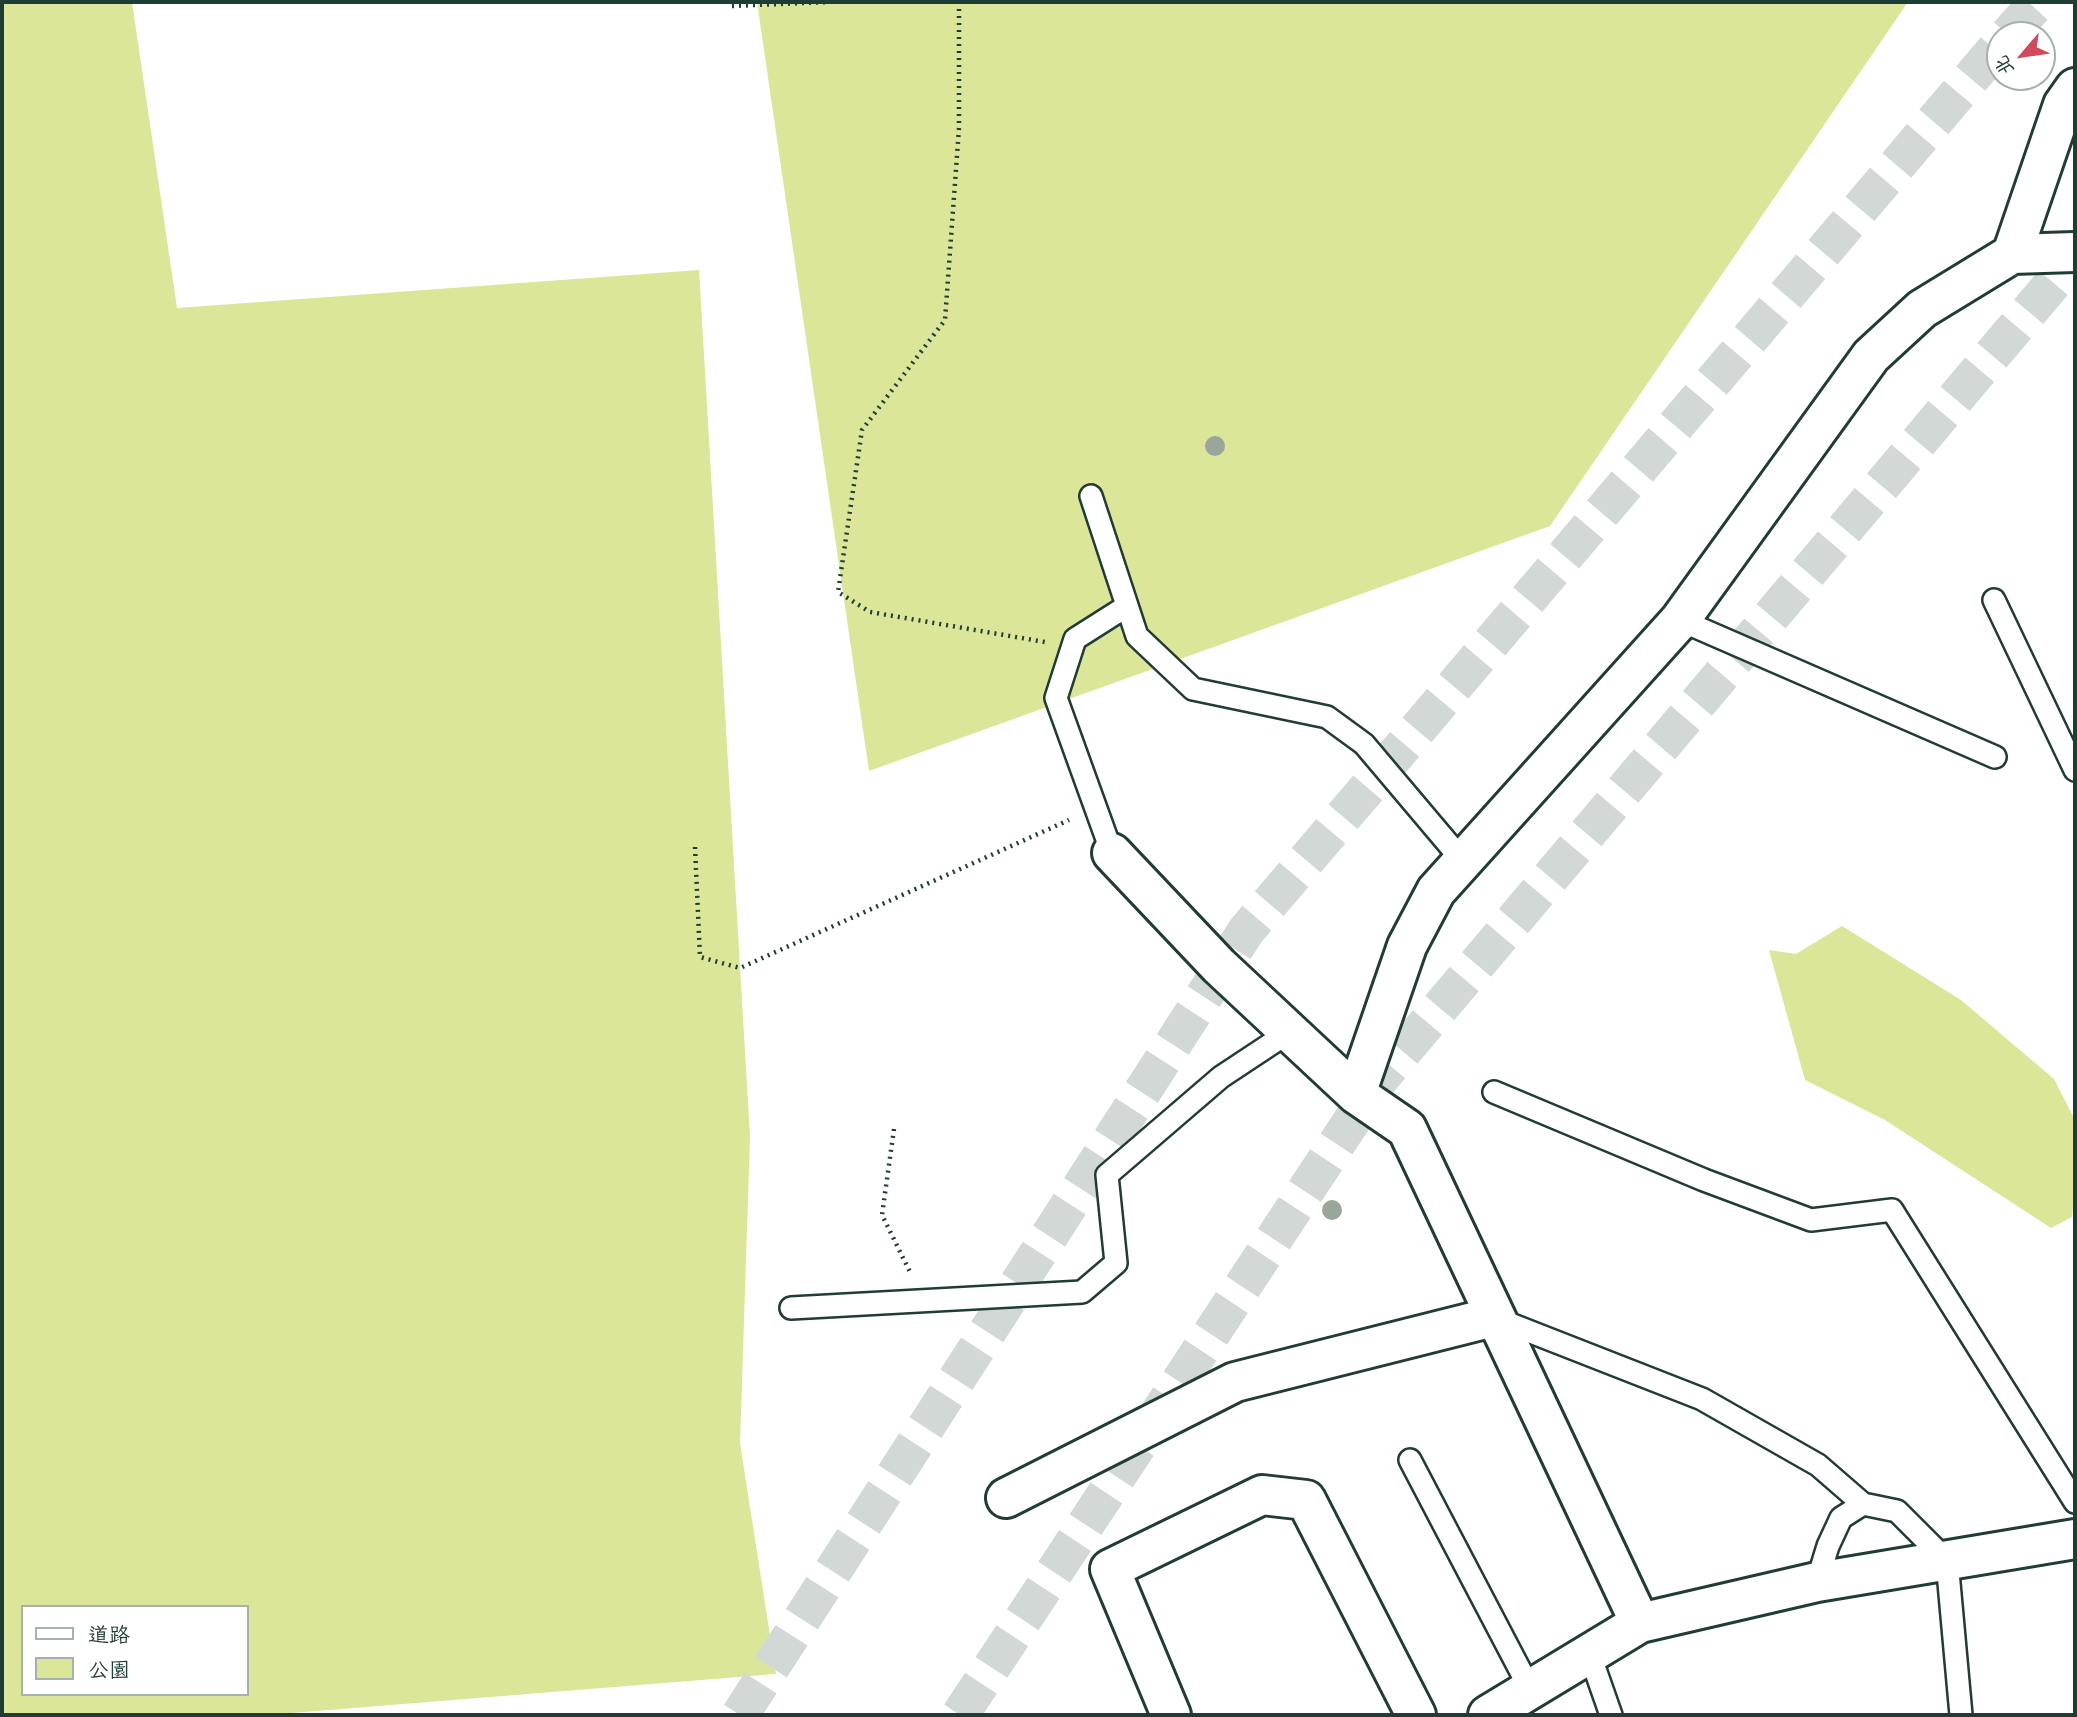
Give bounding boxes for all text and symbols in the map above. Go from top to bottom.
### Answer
north arrow [1986,21,2056,91]
text: 北 [1989,51,2019,79]
legend [21,1605,248,1696]
text: 道路 [88,1622,130,1648]
text: 公園 [88,1657,130,1683]

